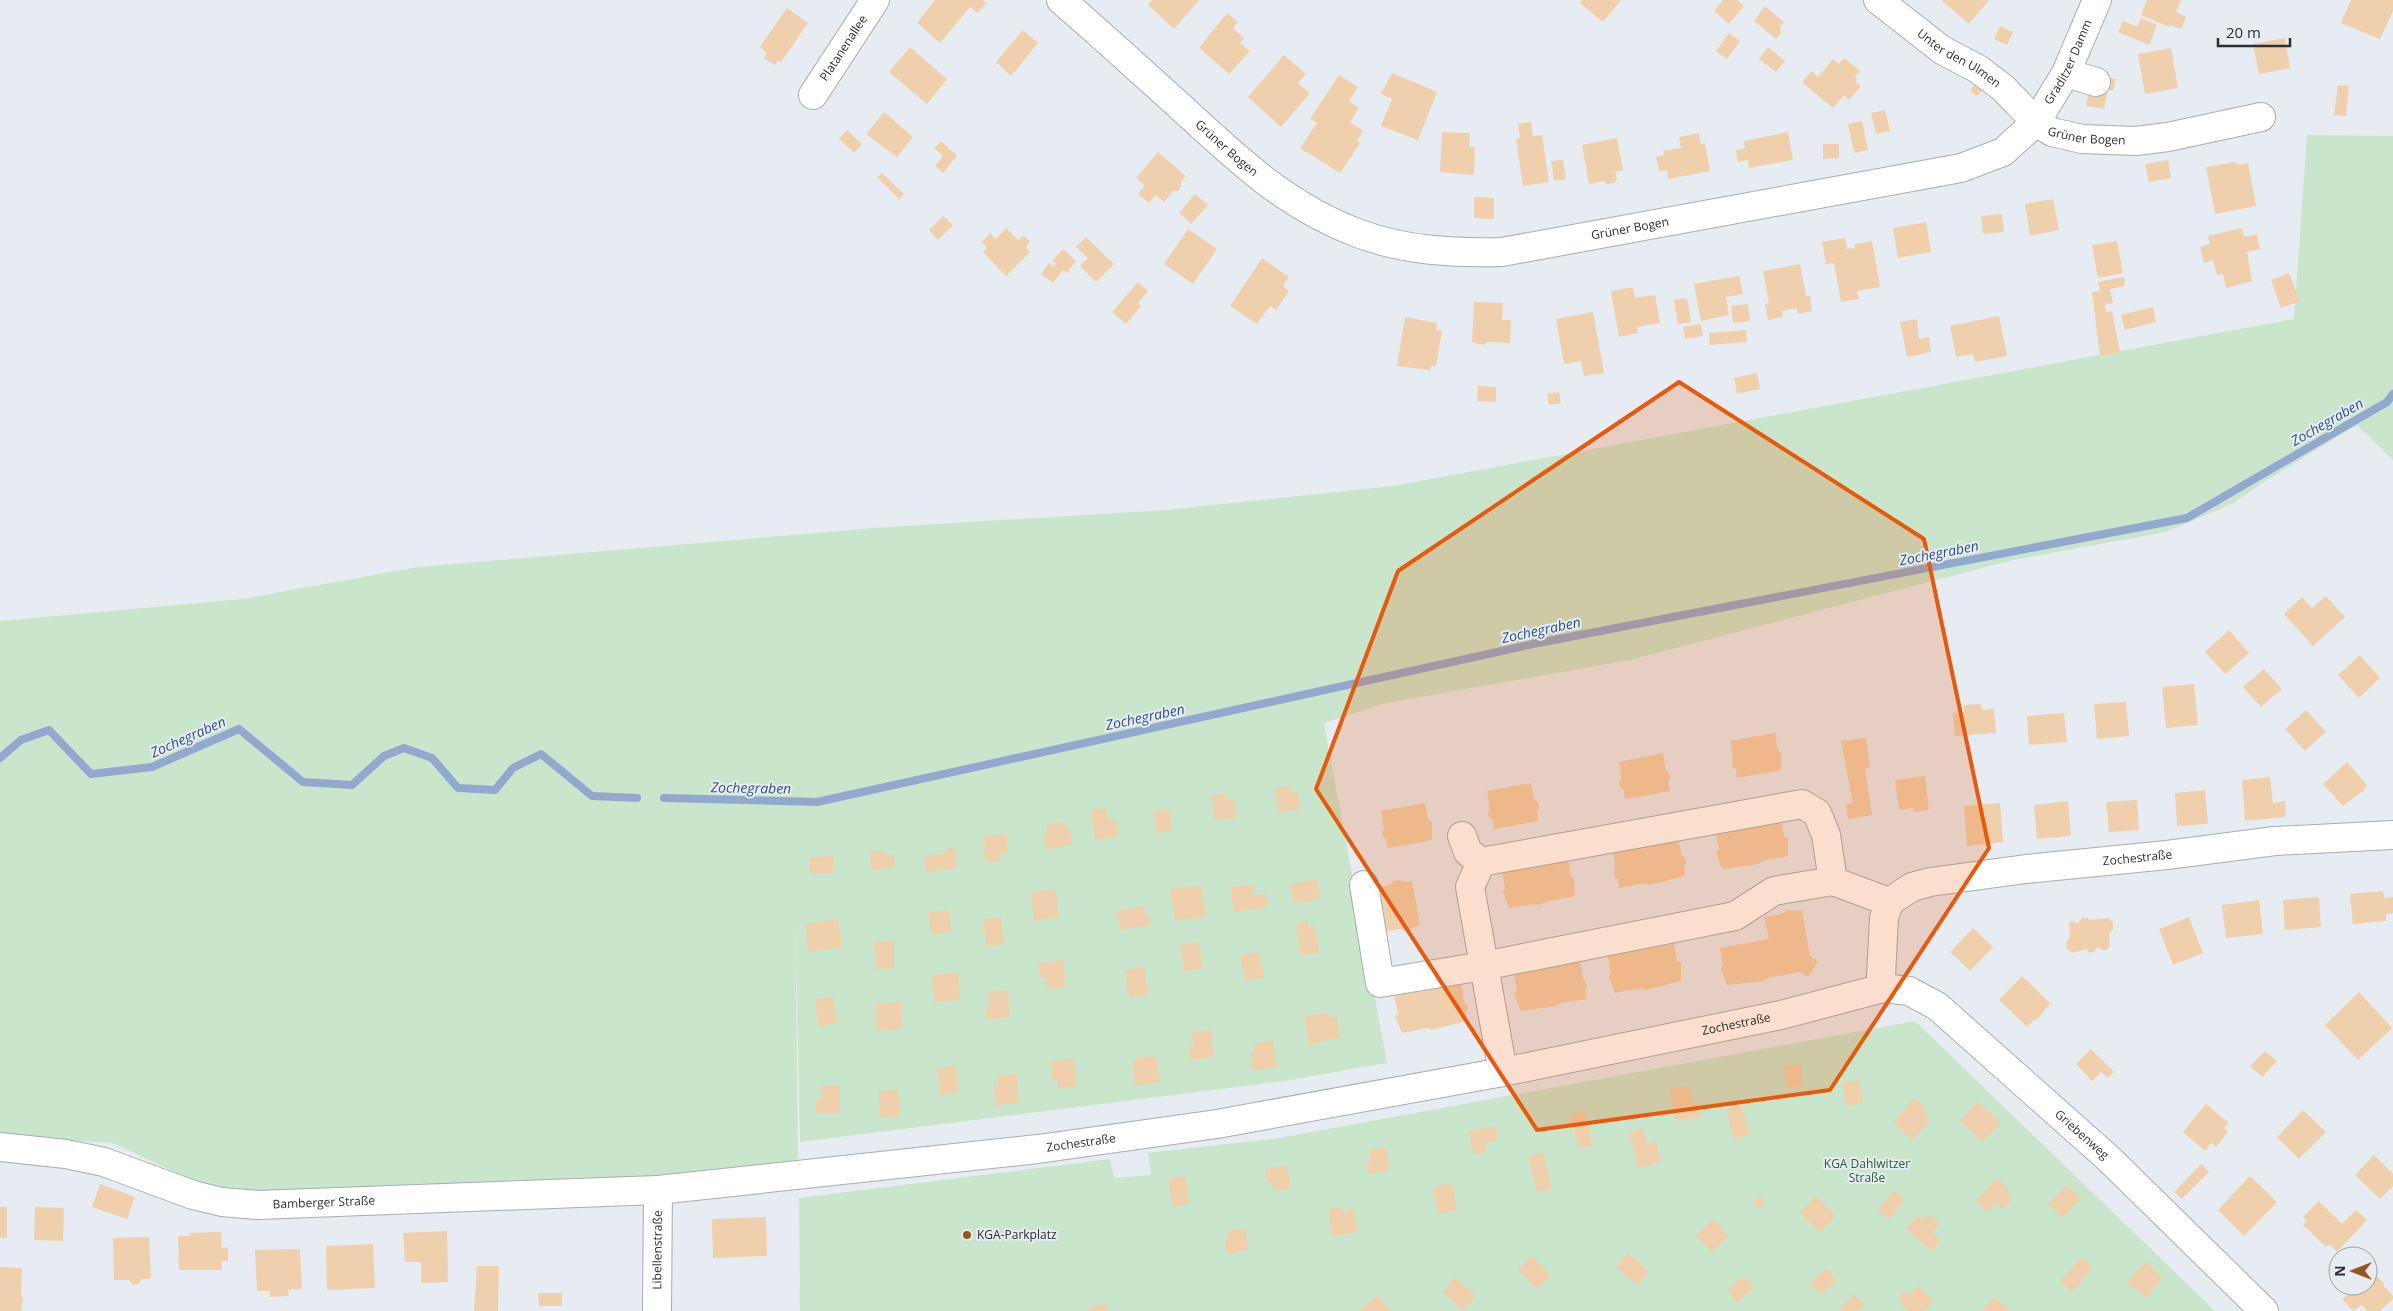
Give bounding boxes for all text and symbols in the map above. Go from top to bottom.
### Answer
street label: Platanenallee [815,11,871,84]
scale bar [2218,15,2290,47]
street label: Graditzer Damm [2040,17,2096,108]
text: 20 m [2226,22,2261,42]
street label: Unter den Ulmen [1914,25,2005,91]
street label: Grüner Bogen [1192,116,1262,180]
street label: Grüner Bogen [2046,122,2126,149]
street label: Grüner Bogen [1590,213,1670,244]
water label: Zochegraben [2286,393,2366,450]
water label: Zochegraben [1897,535,1980,570]
water label: Zochegraben [1499,612,1582,647]
water label: Zochegraben [1103,699,1186,734]
water label: Zochegraben [146,711,228,762]
water label: Zochegraben [710,777,791,798]
street label: Zochestraße [2102,845,2173,869]
street label: Zochestraße [1700,1008,1772,1039]
street label: Griebenweg [2051,1106,2113,1163]
street label: Zochestraße [1045,1129,1117,1156]
park label: KGA Dahlwitzer Straße [1824,1155,1910,1186]
street label: Bamberger Straße [272,1192,376,1212]
street label: Libellenstraße [648,1210,666,1290]
place label: KGA-Parkplatz [977,1226,1057,1243]
marker: KGA-Parkplatz [961,1229,973,1241]
north arrow [2328,1246,2378,1296]
text: N [2330,1265,2349,1277]

